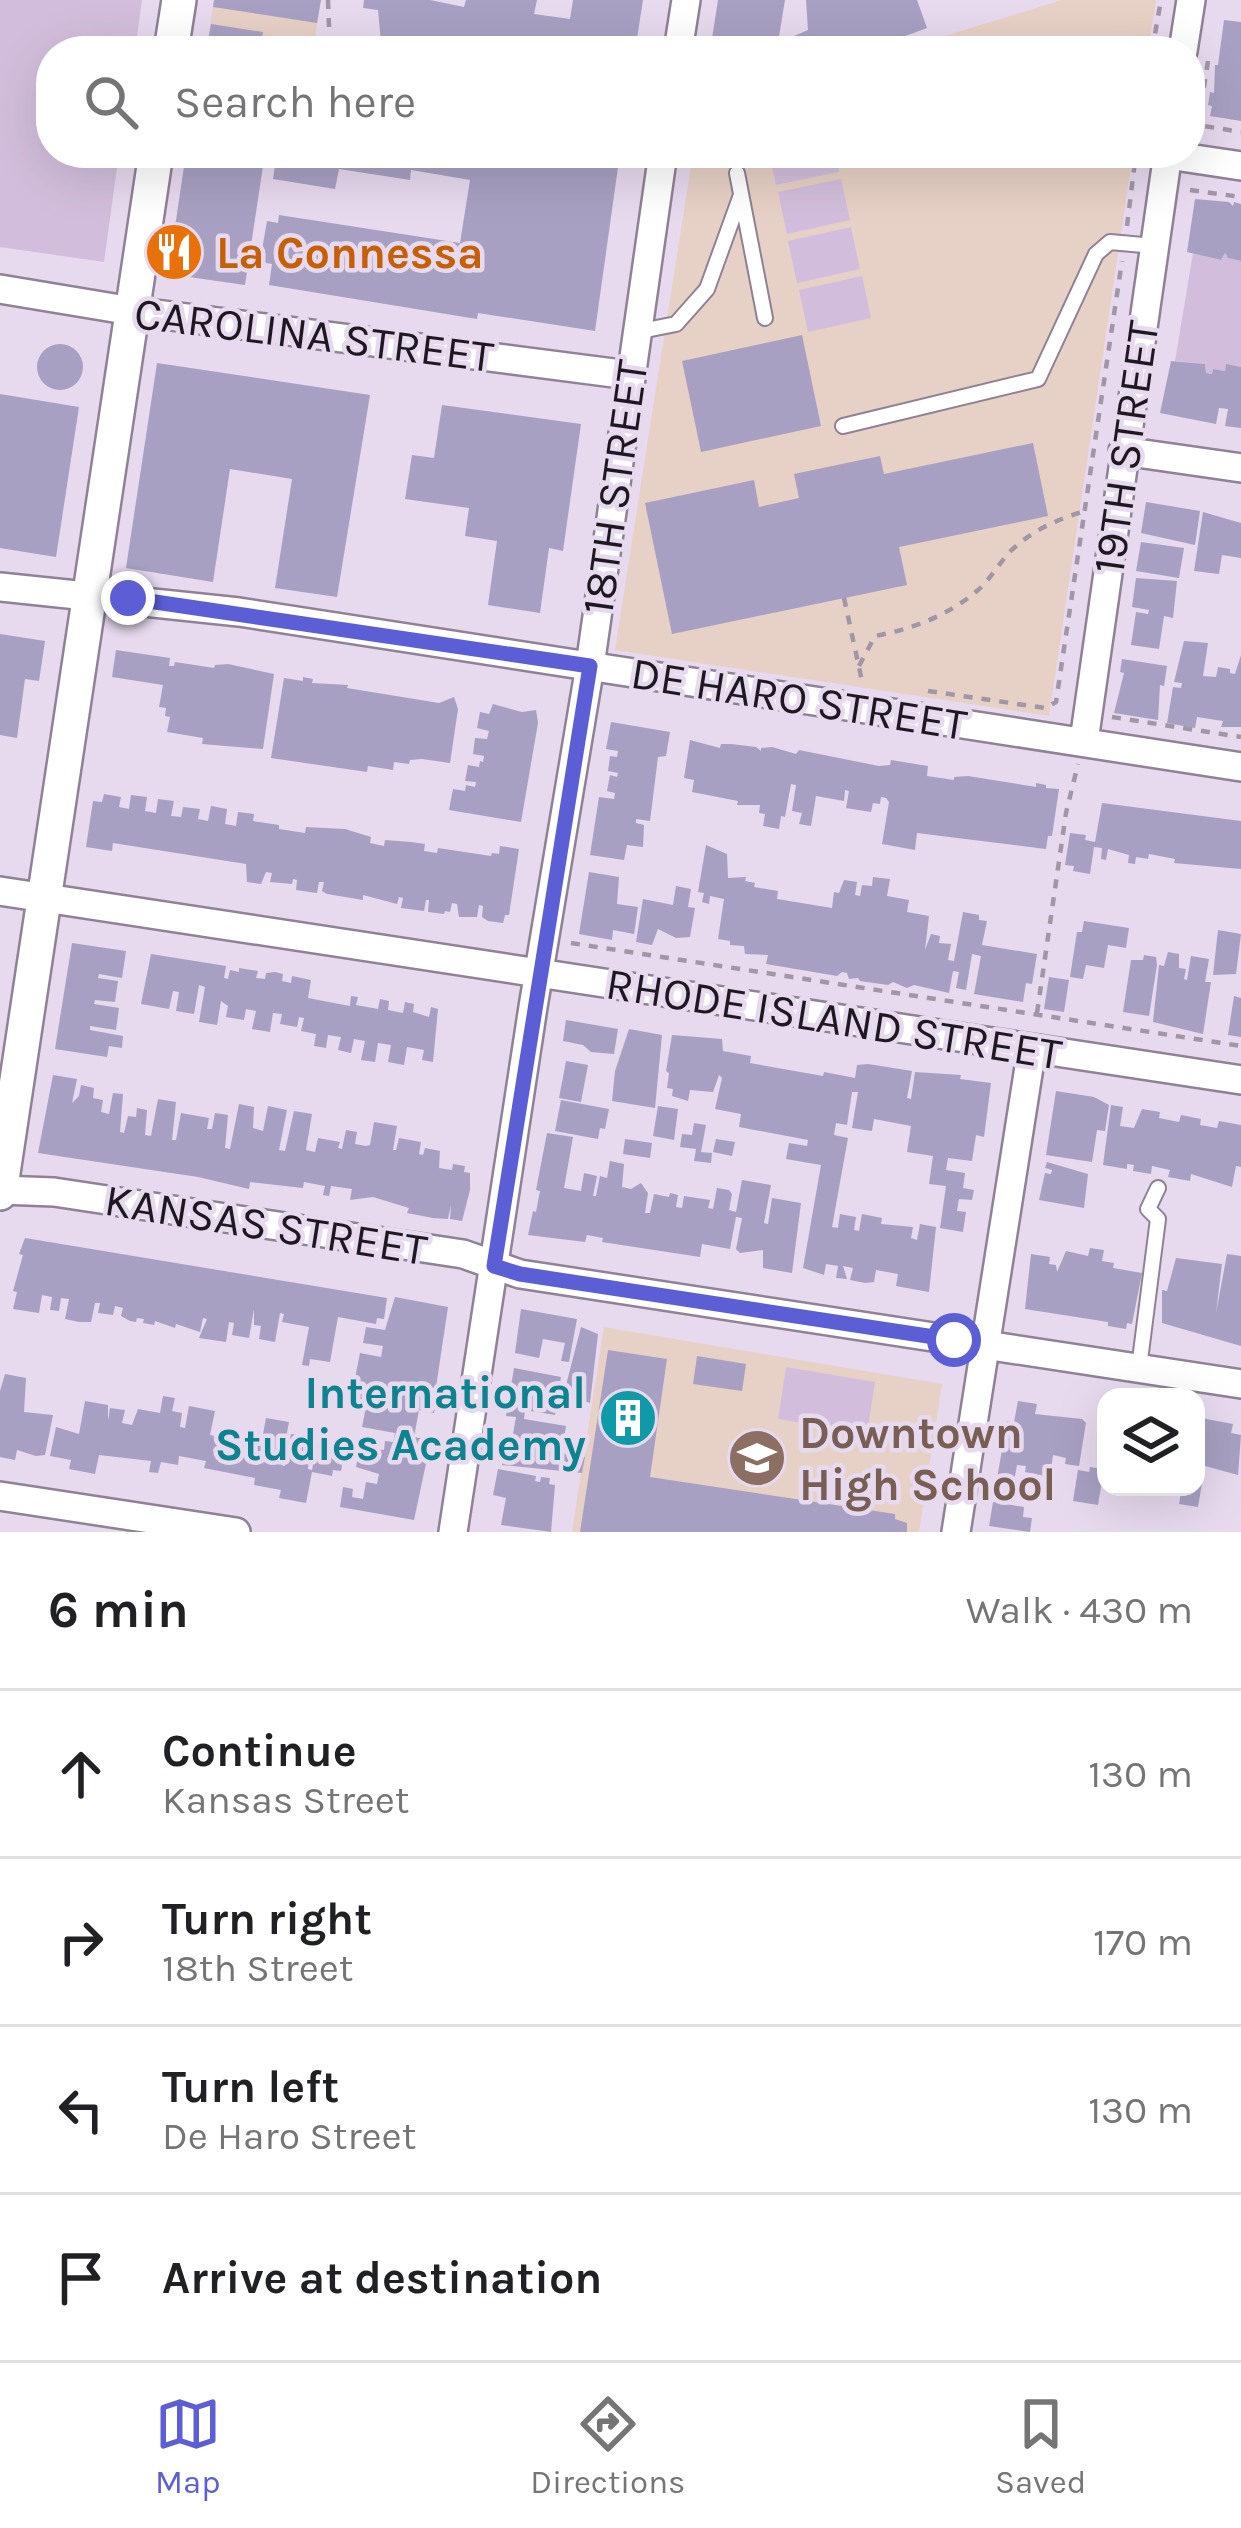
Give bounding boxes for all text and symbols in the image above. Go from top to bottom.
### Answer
search box [36,36,1205,168]
icon: search [78,69,144,135]
text: Search here [174,76,416,128]
restaurant icon: La Connessa [143,221,205,283]
place label: La Connessa [216,227,484,279]
street label: CAROLINA STREET [131,287,497,383]
street label: 19TH STREET [1083,317,1170,577]
street label: 18TH STREET [571,356,659,618]
route end [101,571,155,625]
street label: DE HARO STREET [627,647,971,751]
street label: RHODE ISLAND STREET [602,957,1066,1081]
street label: KANSAS STREET [101,1174,431,1276]
route start [927,1313,981,1367]
place label: International Studies Academy [215,1367,586,1472]
building icon: International Studies Academy [597,1387,659,1449]
map controls [1097,1388,1205,1496]
button: layers [1097,1388,1205,1496]
place label: Downtown High School [799,1407,1056,1512]
school or university icon: Downtown High School [726,1427,788,1489]
text: 6 min [48,1580,189,1640]
text: Walk · 430 m [966,1587,1193,1633]
text: Continue [162,1725,357,1777]
icon: ahead [48,1741,114,1807]
text: 130 m [1088,1751,1193,1797]
text: Kansas Street [162,1777,409,1823]
text: Turn right [162,1893,372,1945]
icon: right [48,1909,114,1975]
text: 170 m [1093,1919,1193,1965]
text: 18th Street [162,1945,353,1991]
text: Turn left [162,2061,339,2113]
icon: left [48,2077,114,2143]
text: 130 m [1088,2087,1193,2133]
text: De Haro Street [162,2113,416,2159]
icon: arrive [48,2245,114,2311]
text: Arrive at destination [162,2252,602,2304]
tab: Map [155,2391,221,2501]
tab: Directions [530,2391,685,2501]
tab: Saved [995,2391,1086,2501]

